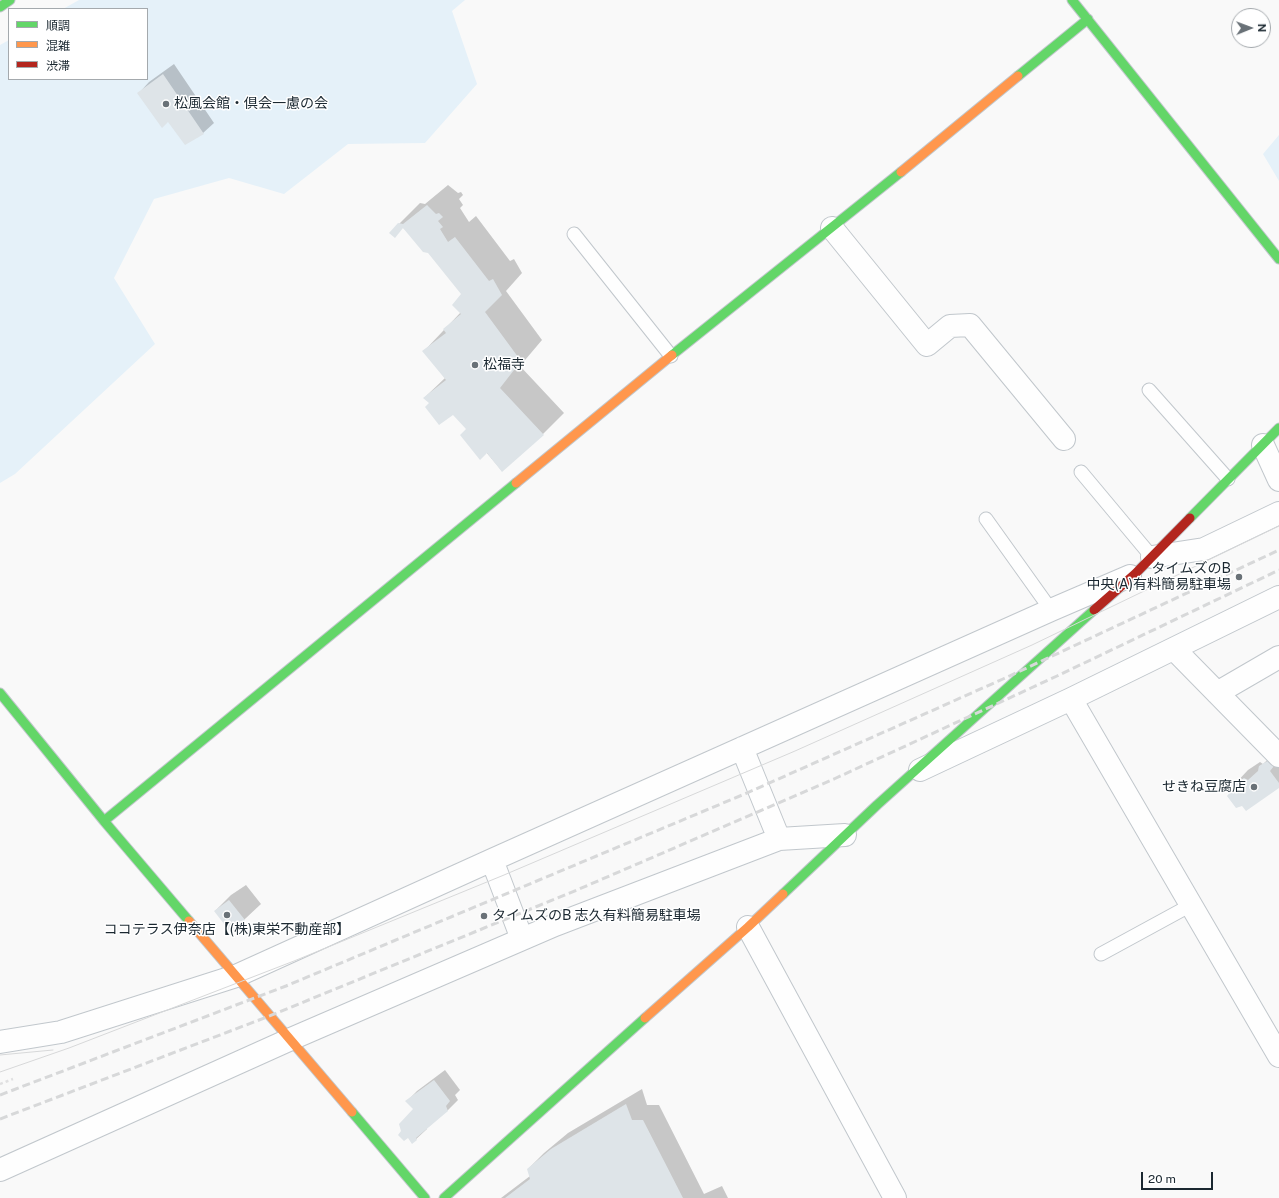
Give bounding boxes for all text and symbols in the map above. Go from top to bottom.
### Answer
legend [8,8,148,80]
north arrow [1231,8,1271,48]
text: 順調 [46,19,70,33]
text: N [1256,23,1268,32]
text: 混雑 [46,39,70,53]
text: 渋滞 [46,59,70,73]
place label: 松風会館・倶会一慮の会 [174,96,328,112]
marker: 松風会館・倶会一慮の会 [161,99,171,109]
place label: 松福寺 [483,357,525,373]
marker: 松福寺 [470,360,480,370]
place label: タイムズのB 中央(A)有料簡易駐車場 [1086,561,1231,594]
marker: タイムズのB 中央(A)有料簡易駐車場 [1234,572,1244,582]
place label: せきね豆腐店 [1162,779,1246,795]
marker: せきね豆腐店 [1249,782,1259,792]
place label: タイムズのB 志久有料簡易駐車場 [492,908,701,924]
marker: ココテラス伊奈店【(株)東栄不動産部】 [222,910,232,920]
marker: タイムズのB 志久有料簡易駐車場 [479,911,489,921]
place label: ココテラス伊奈店【(株)東栄不動産部】 [104,922,350,938]
scale bar [1143,1164,1215,1190]
text: 20 m [1148,1172,1176,1186]

